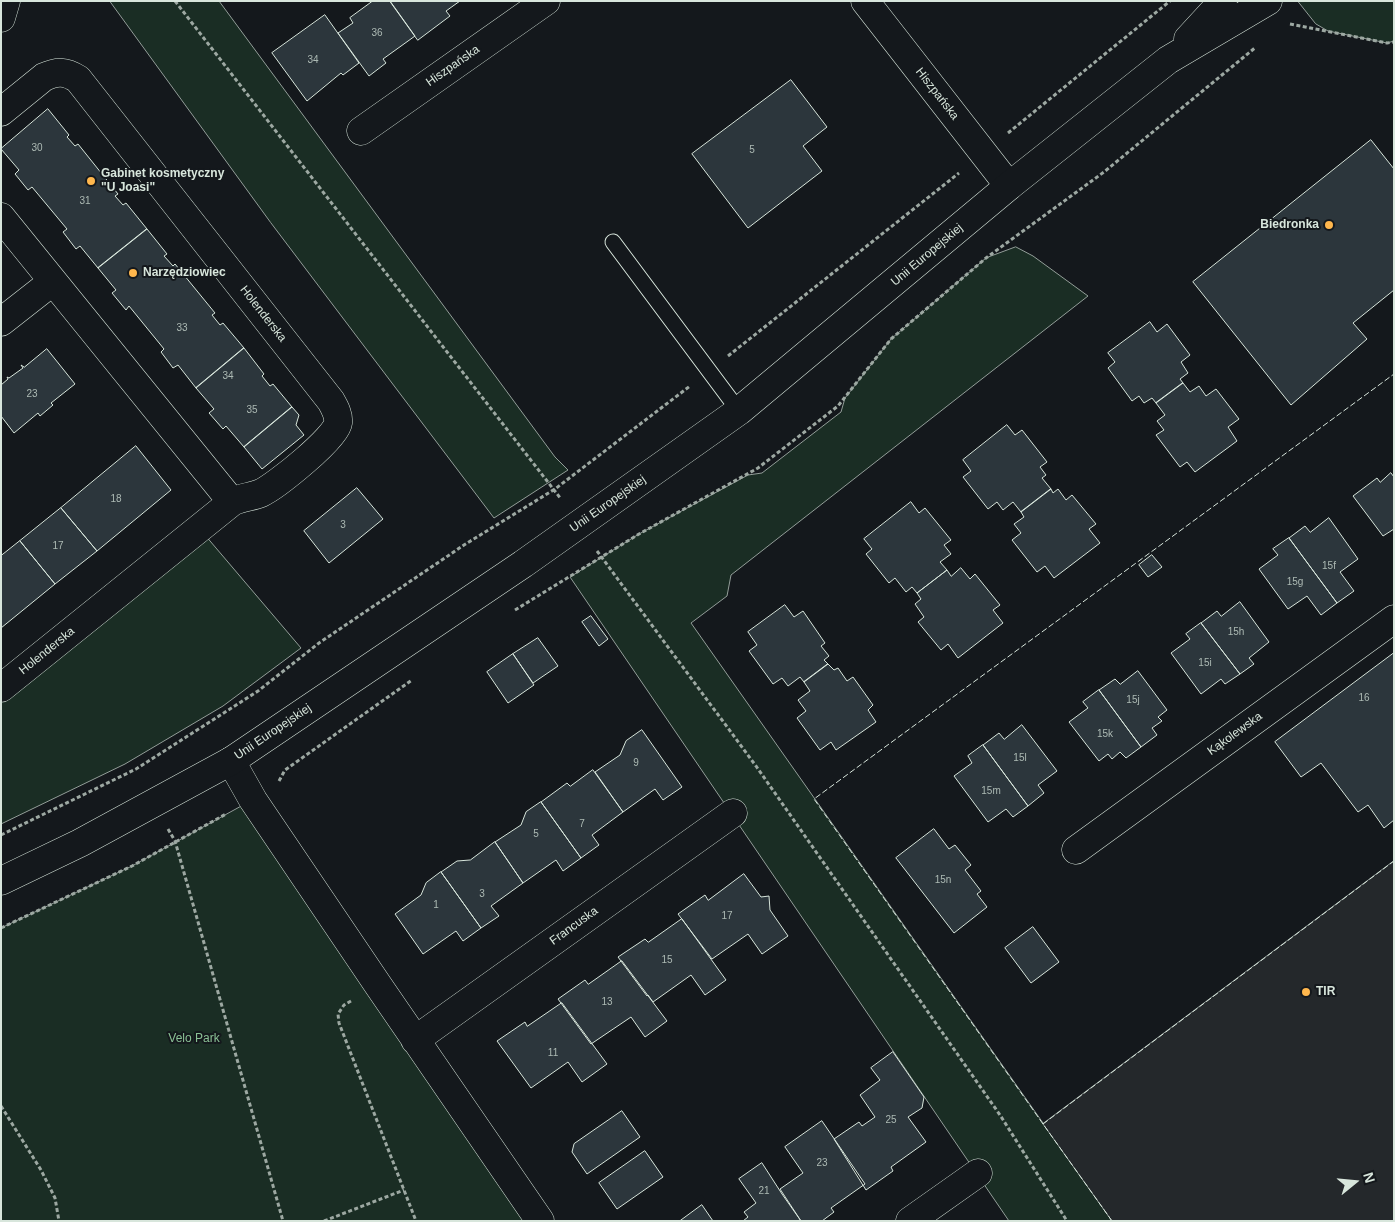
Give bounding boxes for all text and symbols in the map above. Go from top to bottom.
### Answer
house number: 36 [371,27,383,39]
street label: Hiszpańska [423,42,483,90]
house number: 34 [307,54,319,66]
street label: Hiszpańska [912,65,962,123]
house number: 30 [31,142,43,154]
house number: 5 [749,144,755,156]
place label: Gabinet kosmetyczny "U Joasi" [101,167,224,195]
marker: Gabinet kosmetyczny "U Joasi" [85,175,97,187]
house number: 31 [79,195,91,207]
place label: Biedronka [1260,218,1319,232]
marker: Biedronka [1323,219,1335,231]
street label: Unii Europejskiej [888,221,966,289]
place label: Narzędziowiec [143,266,226,280]
marker: Narzędziowiec [127,267,139,279]
street label: Holenderska [237,283,289,345]
house number: 33 [176,322,188,334]
house number: 34 [222,370,234,382]
house number: 23 [26,388,38,400]
house number: 35 [246,404,258,416]
street label: Unii Europejskiej [567,472,649,536]
house number: 18 [110,493,122,505]
house number: 3 [340,519,346,531]
house number: 17 [52,540,64,552]
house number: 15f [1322,560,1336,572]
house number: 15g [1287,576,1303,588]
street label: Holenderska [16,624,78,678]
house number: 15h [1228,626,1244,638]
house number: 15i [1198,657,1212,669]
house number: 16 [1358,692,1370,704]
house number: 15j [1126,694,1140,706]
street label: Unii Europejskiej [232,701,314,763]
street label: Kąkolewska [1205,709,1265,759]
house number: 15k [1097,728,1113,740]
house number: 15l [1013,752,1027,764]
house number: 9 [633,757,639,769]
house number: 15m [981,785,1001,797]
house number: 7 [579,818,585,830]
house number: 5 [533,828,539,840]
house number: 15n [935,874,951,886]
house number: 3 [479,888,485,900]
house number: 1 [433,899,439,911]
street label: Francuska [547,904,601,948]
house number: 17 [721,910,733,922]
house number: 15 [661,954,673,966]
place label: TIR [1316,985,1335,999]
marker: TIR [1300,986,1312,998]
house number: 13 [601,996,613,1008]
park label: Velo Park [168,1032,220,1046]
house number: 11 [548,1047,558,1059]
house number: 25 [885,1114,897,1126]
house number: 23 [816,1157,828,1169]
north arrow [1330,1157,1380,1207]
text: N [1360,1170,1378,1185]
house number: 21 [758,1185,770,1197]

